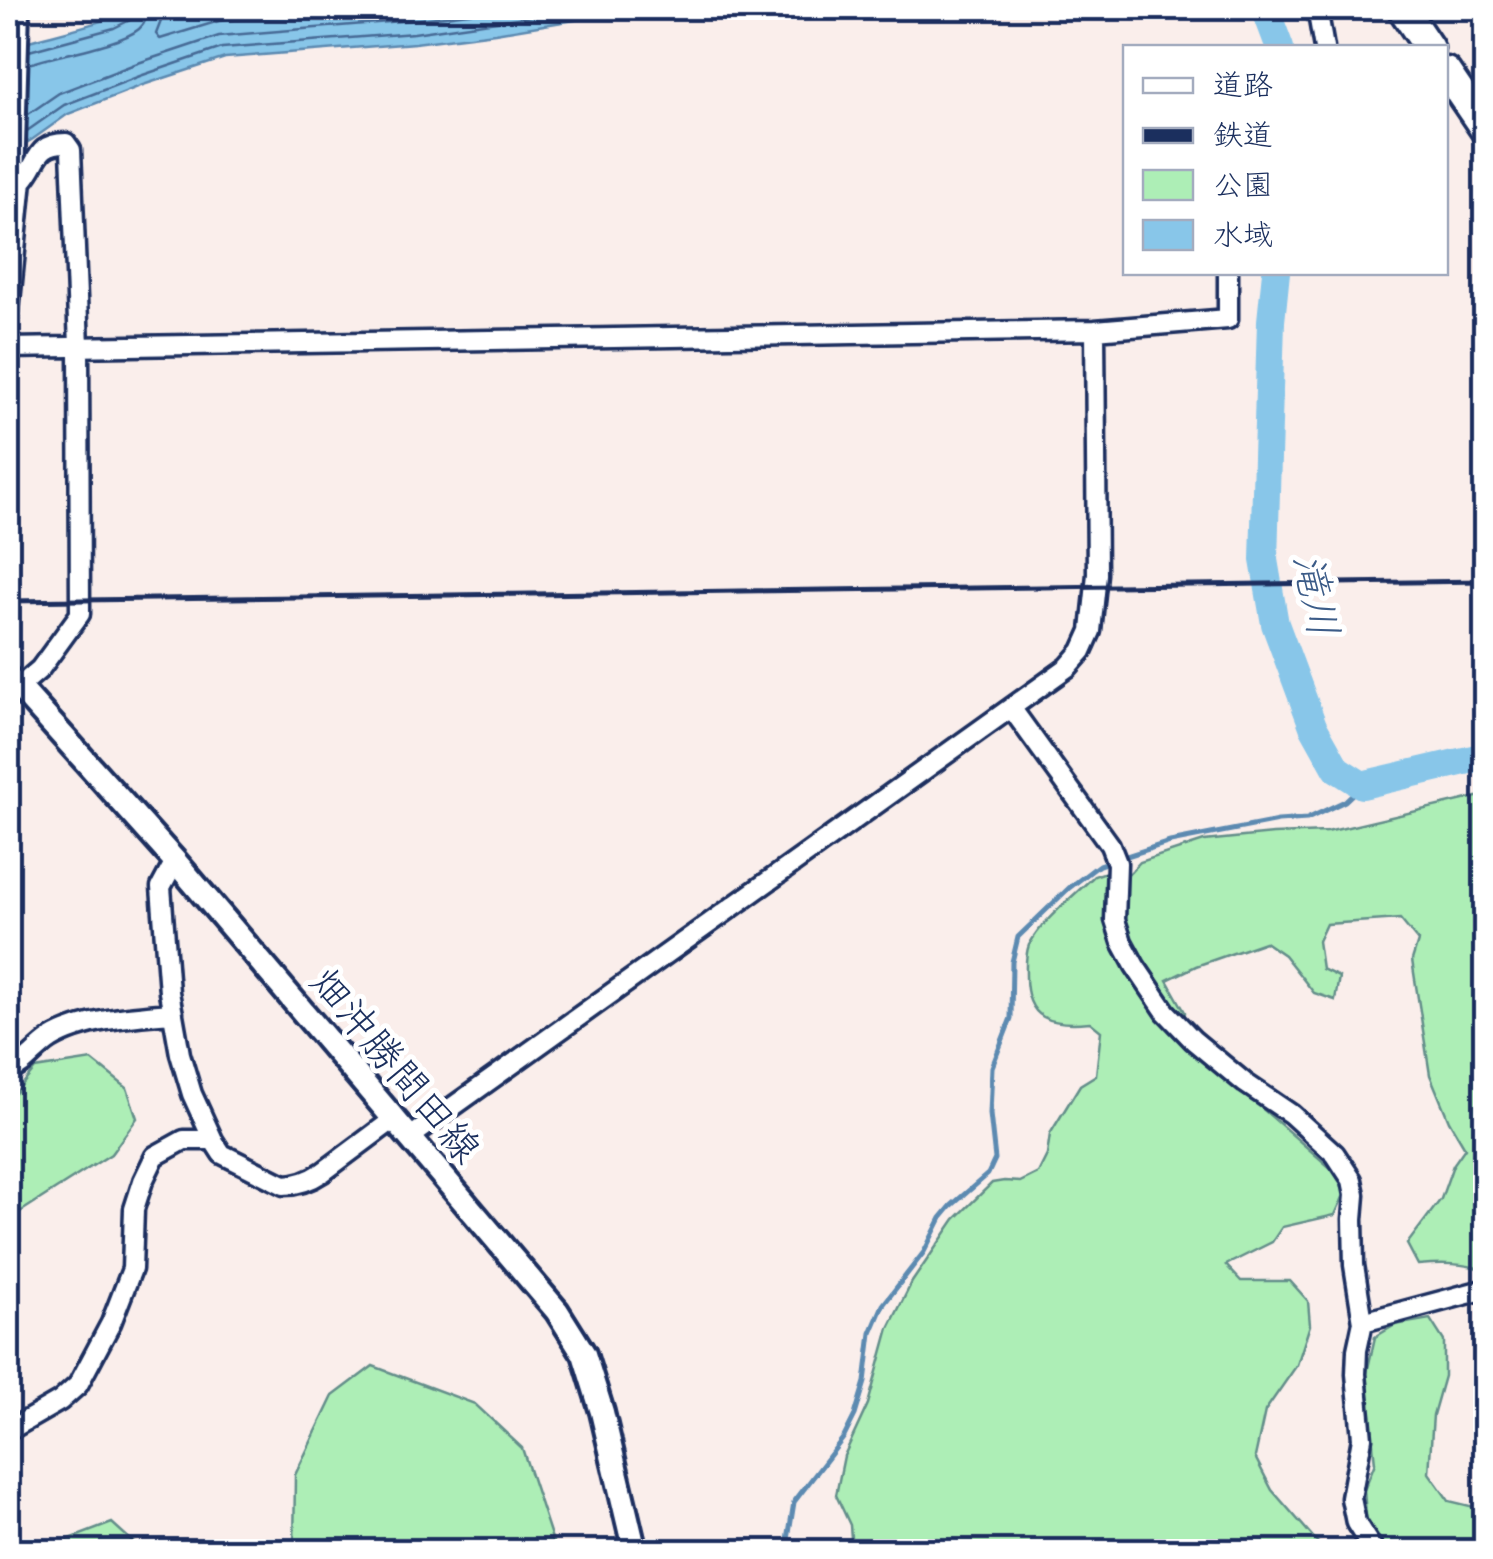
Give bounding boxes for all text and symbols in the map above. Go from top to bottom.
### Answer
legend [1123,45,1448,275]
text: 道路 [1213,68,1273,111]
text: 鉄道 [1213,118,1273,161]
text: 公園 [1213,168,1273,211]
text: 水域 [1213,218,1273,261]
water label: 滝川 [1272,549,1348,644]
street label: 畑沖勝間田線 [292,959,490,1179]

